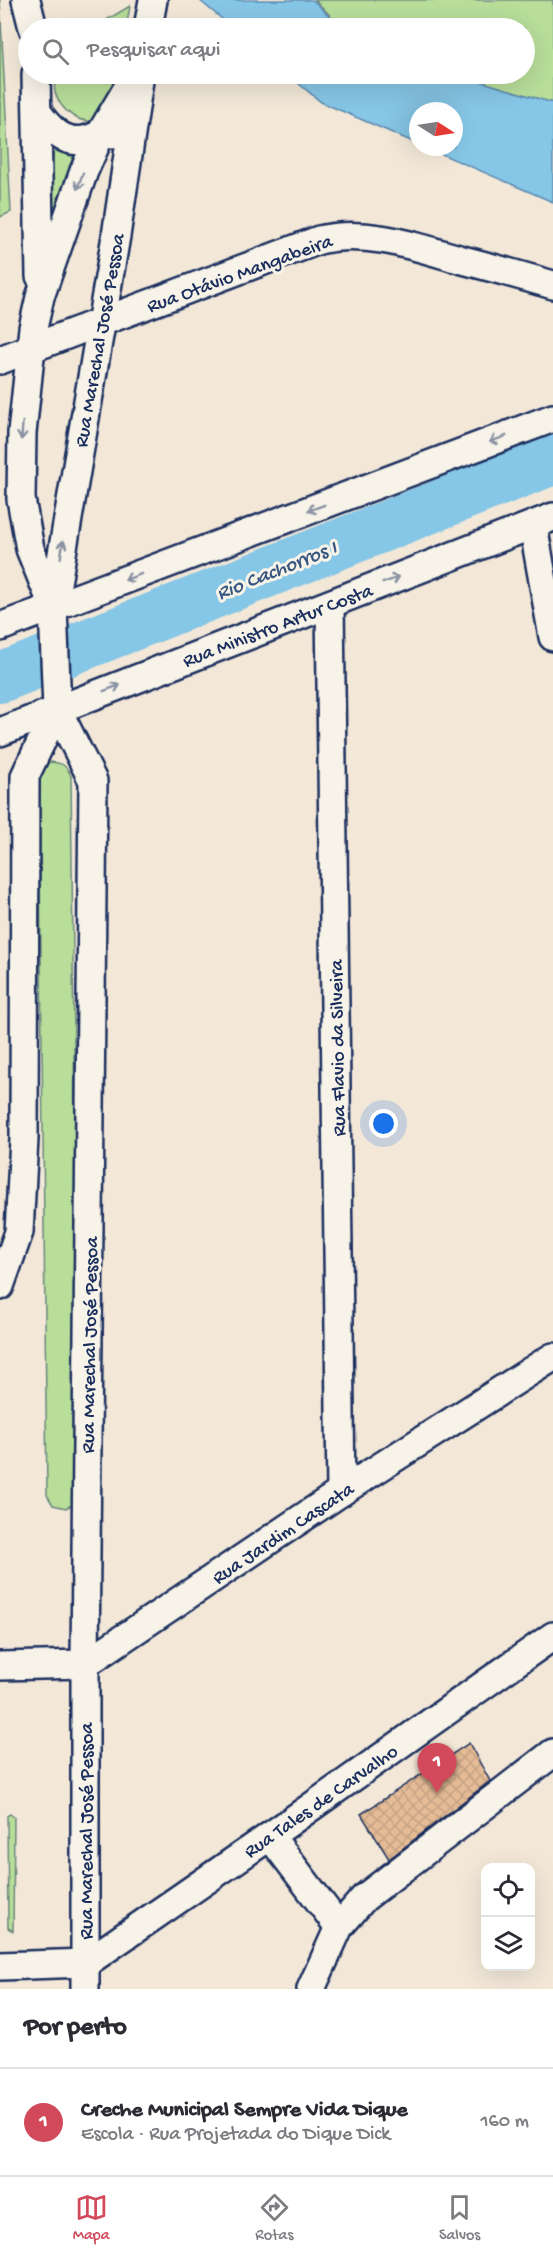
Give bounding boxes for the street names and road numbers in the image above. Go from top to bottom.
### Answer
street label: Rua Marechal José Pessoa [71,231,132,449]
street label: Rua Otávio Mangabeira [144,231,337,320]
street label: Rua Ministro Artur Costa [180,580,377,674]
street label: Rua Flavio da Silveira [326,958,353,1137]
street label: Rua Marechal José Pessoa [78,1236,105,1454]
street label: Rua Jardim Cascata [209,1478,360,1591]
street label: Rua Marechal José Pessoa [77,1722,100,1939]
street label: Rua Tales de Carvalho [241,1741,403,1865]

